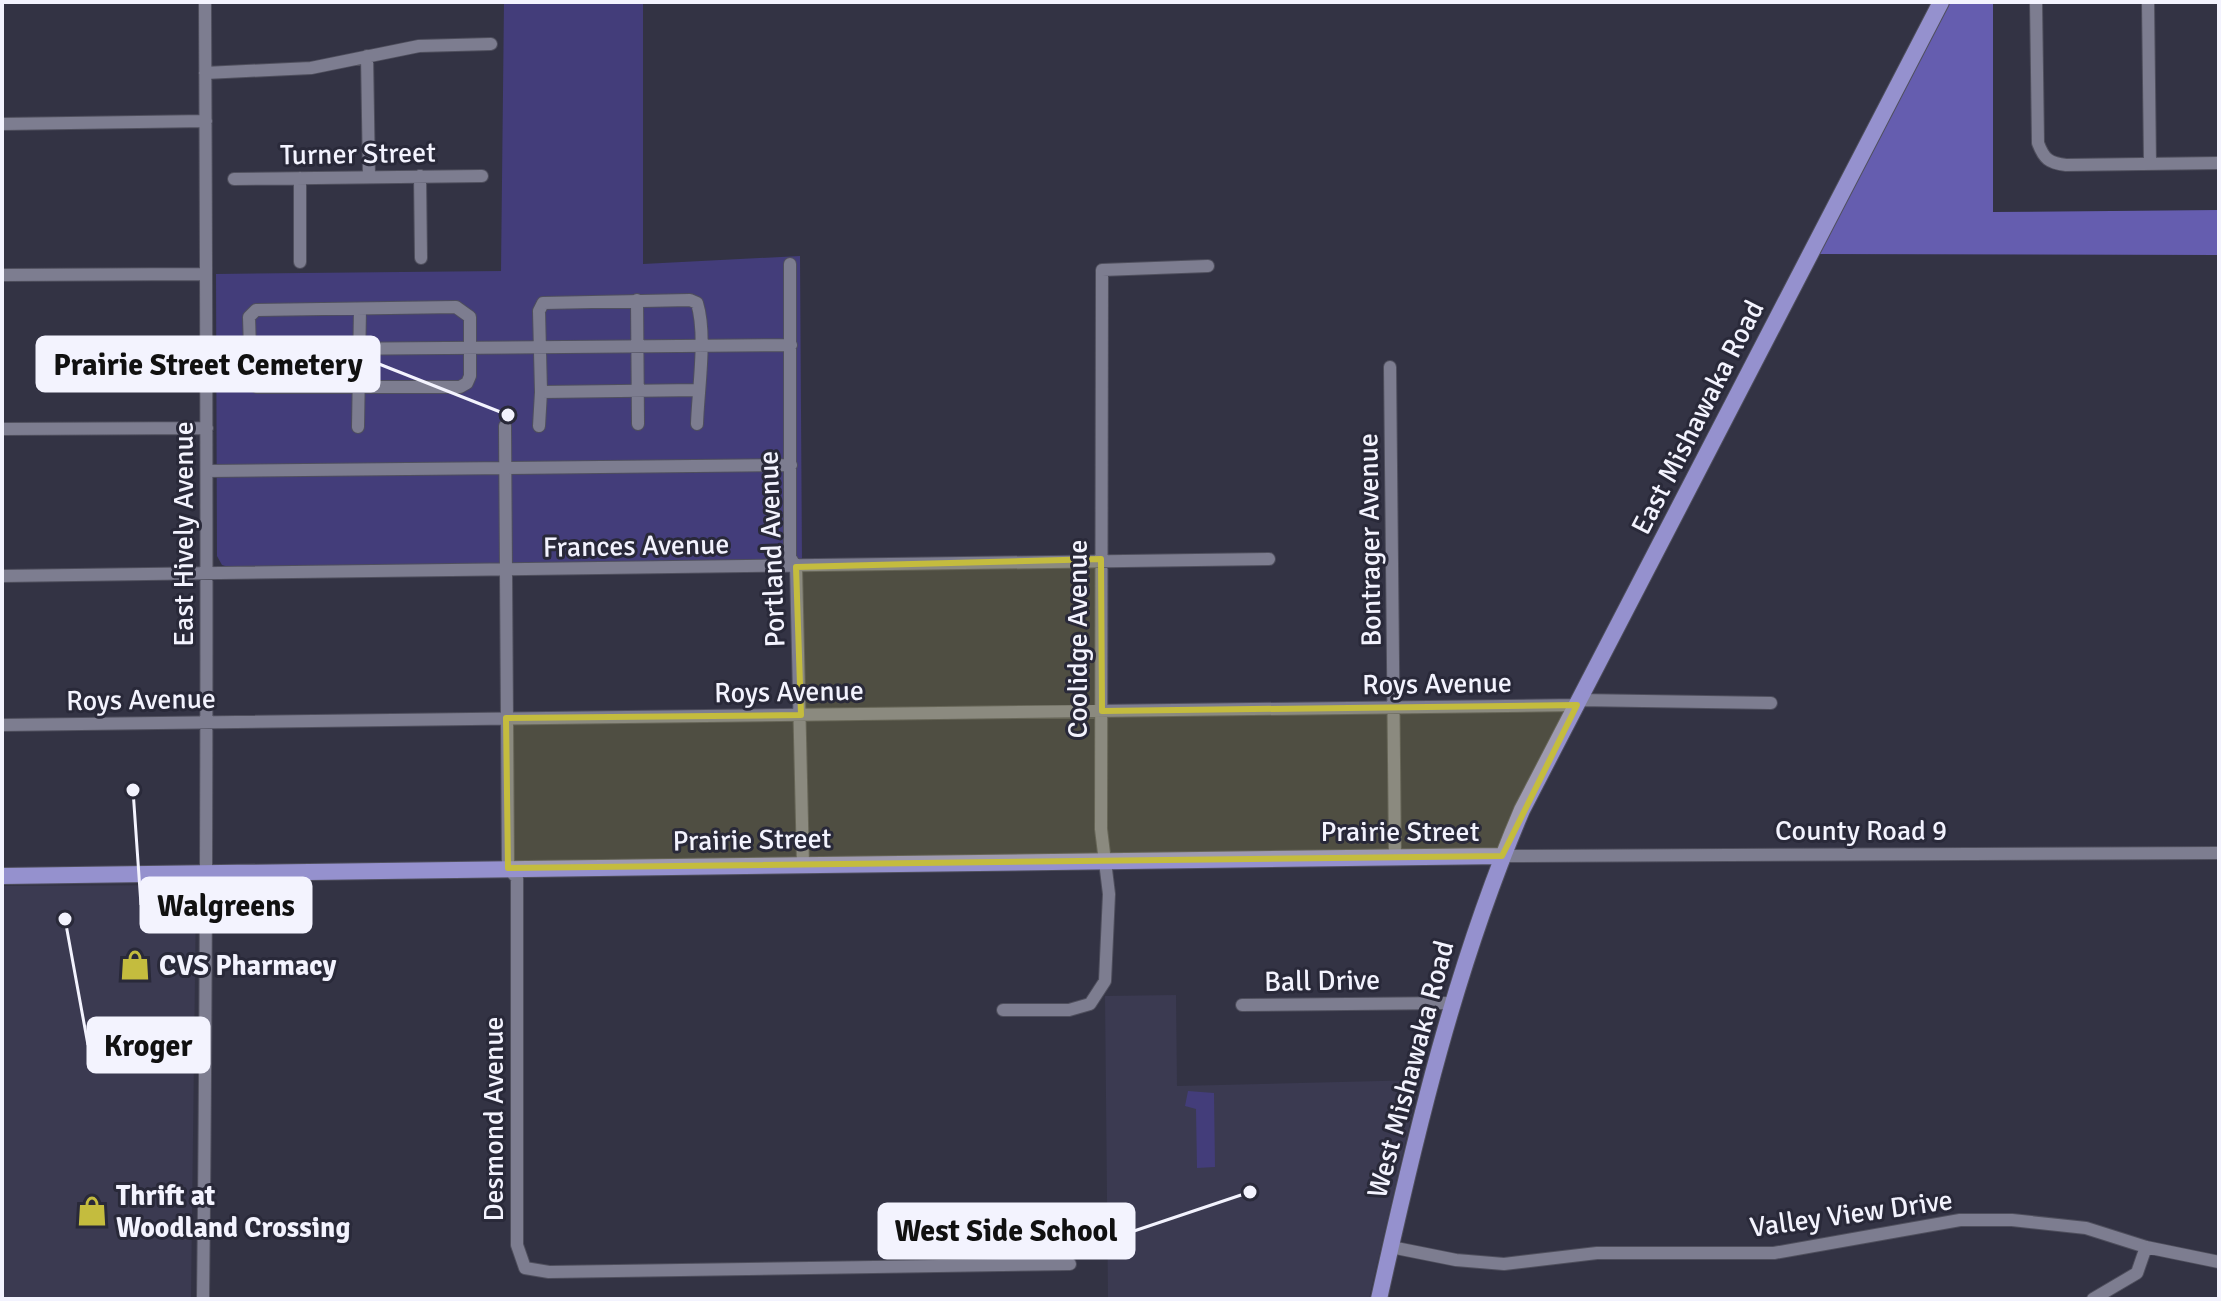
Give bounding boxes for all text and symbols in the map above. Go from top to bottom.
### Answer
street label: Turner Street [280,136,436,172]
street label: East Mishawaka Road [1624,295,1772,540]
callout: Prairie Street Cemetery [37,337,379,391]
text: Prairie Street Cemetery [53,347,363,384]
street label: East Hively Avenue [167,421,201,647]
street label: Bontrager Avenue [1351,433,1389,647]
street label: Portland Avenue [752,450,792,648]
street label: Frances Avenue [542,527,730,565]
street label: Coolidge Avenue [1061,540,1095,738]
street label: Roys Avenue [1362,666,1512,702]
street label: Roys Avenue [714,674,864,710]
street label: Roys Avenue [66,682,216,718]
street label: County Road 9 [1775,814,1947,848]
street label: Prairie Street [1321,815,1480,849]
street label: Prairie Street [672,822,832,858]
callout: Walgreens [141,878,311,932]
text: Walgreens [157,888,295,925]
street label: West Mishawaka Road [1360,937,1462,1202]
shop icon: CVS Pharmacy [118,948,152,982]
place label: CVS Pharmacy [159,949,336,983]
street label: Ball Drive [1264,963,1380,999]
street label: Desmond Avenue [477,1016,511,1222]
callout: Kroger [88,1018,209,1072]
text: Kroger [104,1028,192,1065]
place label: Thrift at Woodland Crossing [116,1179,350,1245]
street label: Valley View Drive [1748,1183,1955,1245]
shop icon: Thrift at Woodland Crossing [75,1194,109,1228]
callout: West Side School [879,1204,1134,1258]
text: West Side School [894,1213,1118,1250]

